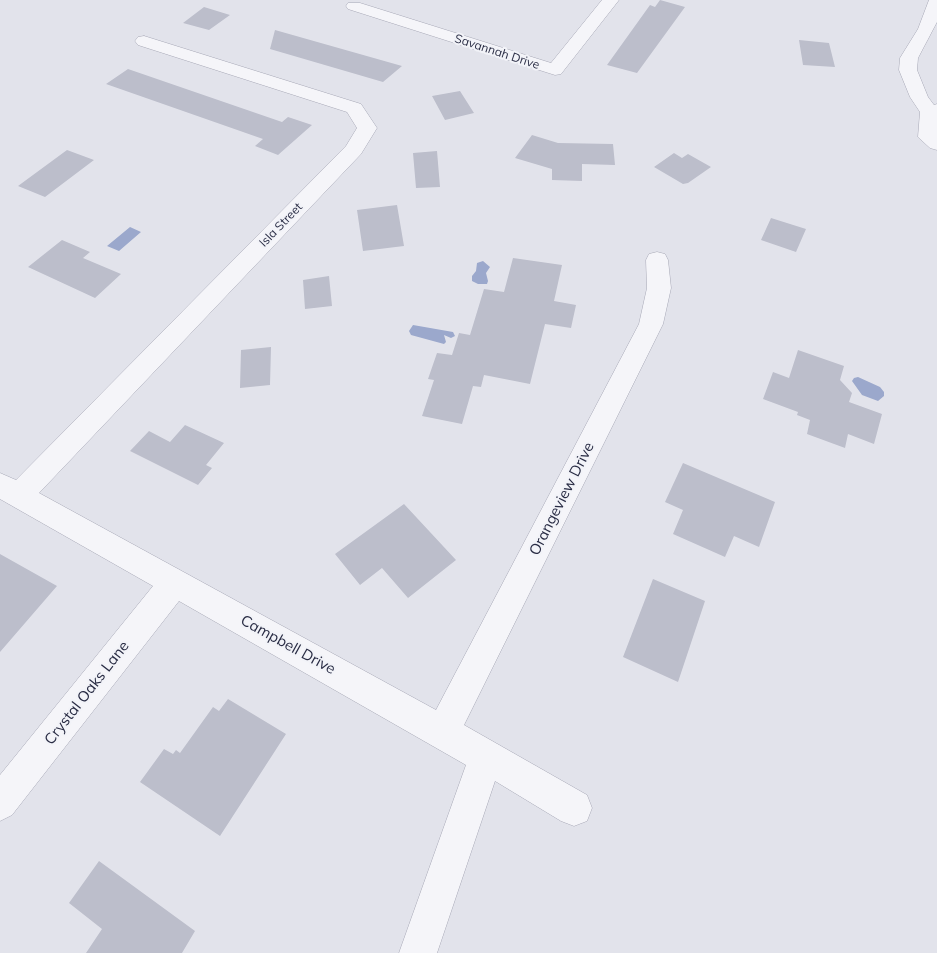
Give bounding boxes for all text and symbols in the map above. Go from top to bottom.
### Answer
street label: Savannah Drive [453,31,541,73]
street label: Isla Street [257,200,305,250]
street label: Orangeview Drive [526,439,598,559]
street label: Campbell Drive [237,612,339,678]
street label: Crystal Oaks Lane [41,638,133,748]

